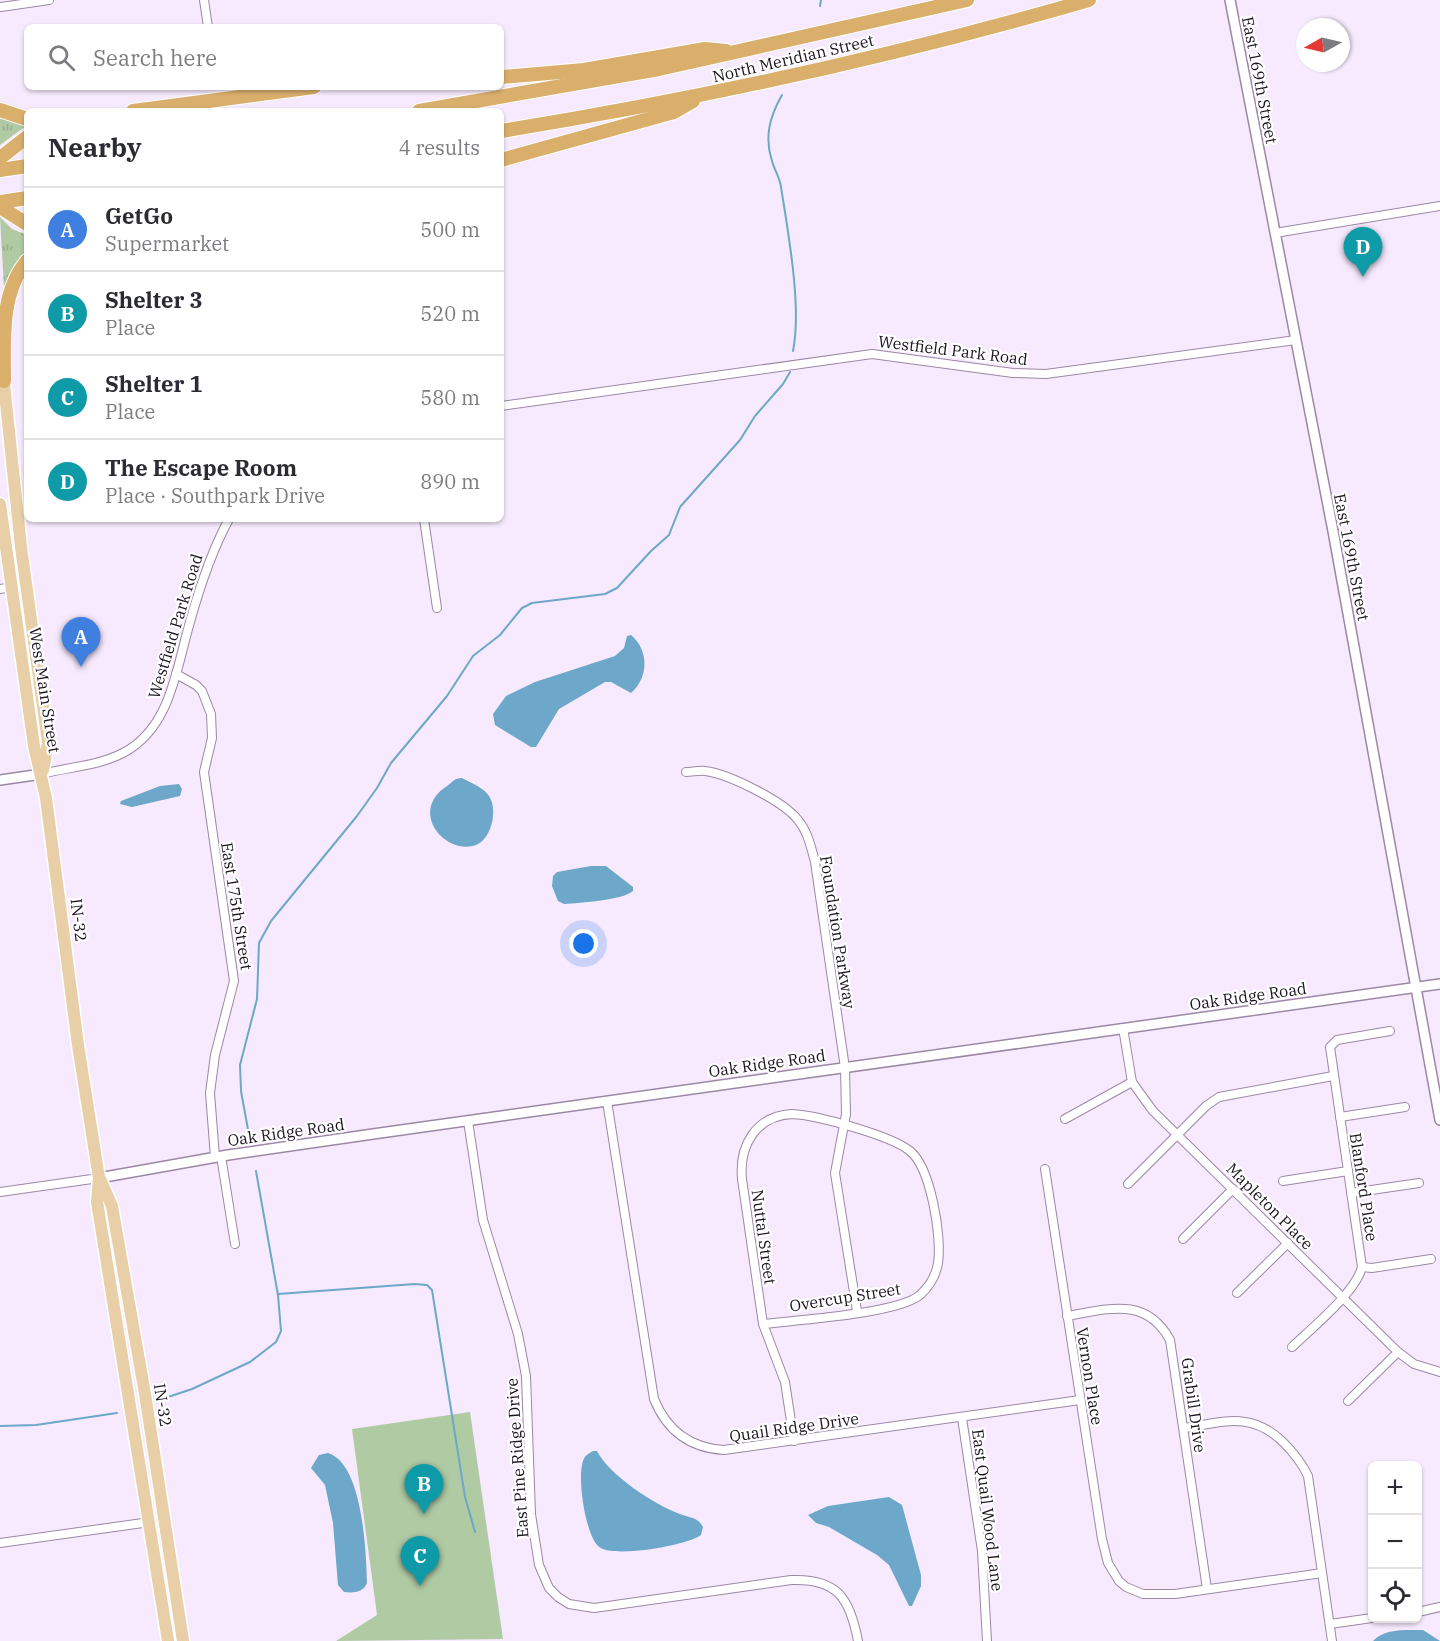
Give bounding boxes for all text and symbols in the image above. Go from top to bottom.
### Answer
street label: East 169th Street [1238,15,1282,146]
north arrow [1296,18,1350,72]
search box [24,24,504,90]
street label: North Meridian Street [710,30,876,86]
icon: search [45,41,78,74]
text: Search here [93,43,217,72]
text: Nearby [48,130,142,164]
text: 4 results [399,134,480,161]
text: GetGo [105,201,173,230]
text: A [61,216,74,243]
text: 500 m [420,216,480,243]
pin: D [1344,228,1382,277]
text: Supermarket [105,230,229,257]
text: Shelter 3 [105,285,203,314]
text: B [60,300,75,327]
text: 520 m [420,300,480,327]
text: Place [105,314,155,341]
street label: Westfield Park Road [877,331,1029,369]
text: Shelter 1 [105,369,203,398]
text: C [61,384,74,411]
text: 580 m [420,384,480,411]
text: Place [105,398,155,425]
text: The Escape Room [105,453,297,482]
text: D [60,468,75,495]
text: 890 m [420,468,480,495]
text: Place · Southpark Drive [105,482,325,509]
street label: East 169th Street [1330,492,1374,623]
street label: Westfield Park Road [143,551,207,701]
pin: A [62,618,100,667]
street label: West Main Street [25,626,65,755]
street label: East 175th Street [217,841,257,972]
street label: Foundation Parkway [816,854,860,1010]
street label: IN-32 [66,897,92,943]
your location [569,929,598,958]
street label: Oak Ridge Road [1188,978,1308,1014]
street label: Oak Ridge Road [707,1045,827,1081]
street label: Oak Ridge Road [226,1114,346,1150]
street label: Blanford Place [1346,1131,1382,1243]
street label: Mapleton Place [1222,1158,1318,1254]
street label: Nuttal Street [747,1188,781,1286]
street label: Overcup Street [788,1278,902,1316]
street label: Vernon Place [1072,1326,1108,1426]
street label: Grabill Drive [1177,1356,1211,1454]
street label: East Pine Ridge Drive [501,1377,533,1539]
street label: IN-32 [150,1382,176,1428]
street label: Quail Ridge Drive [728,1408,860,1446]
street label: East Quail Wood Lane [968,1428,1008,1592]
map controls [1368,1461,1422,1623]
button: + [1368,1461,1422,1515]
pin: B [404,1464,444,1514]
button: − [1368,1515,1422,1569]
pin: C [400,1536,440,1586]
button: locate [1368,1569,1422,1623]

